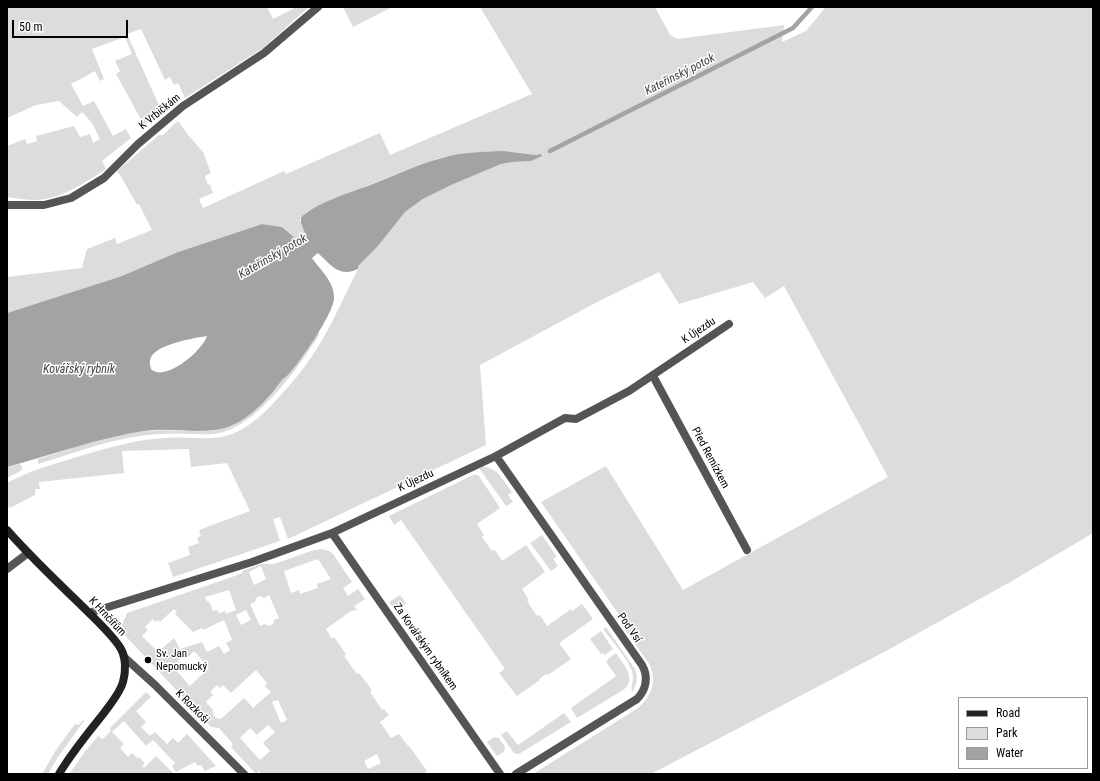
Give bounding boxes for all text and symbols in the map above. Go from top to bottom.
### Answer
scale bar [14,12,130,38]
text: 50 m [19,20,43,34]
water label: Kateřinský potok [643,51,717,99]
street label: K Vrbičkám [137,91,183,133]
water label: Kateřinský potok [236,232,310,282]
street label: K Újezdu [680,315,718,347]
water label: Kovářský rybník [43,363,115,377]
street label: Před Remízkem [688,425,732,491]
street label: K Újezdu [396,467,436,495]
street label: K Hrnčířům [86,595,128,639]
street label: Za Kovářským rybníkem [390,601,460,693]
street label: Pod Vsí [614,611,644,645]
place label: Sv. Jan Nepomucký [156,647,207,673]
marker: Sv. Jan Nepomucký [143,655,153,665]
street label: K Rozkoši [172,687,212,727]
legend [958,697,1088,769]
text: Road [996,706,1020,720]
text: Park [996,726,1017,740]
text: Water [996,746,1024,760]

